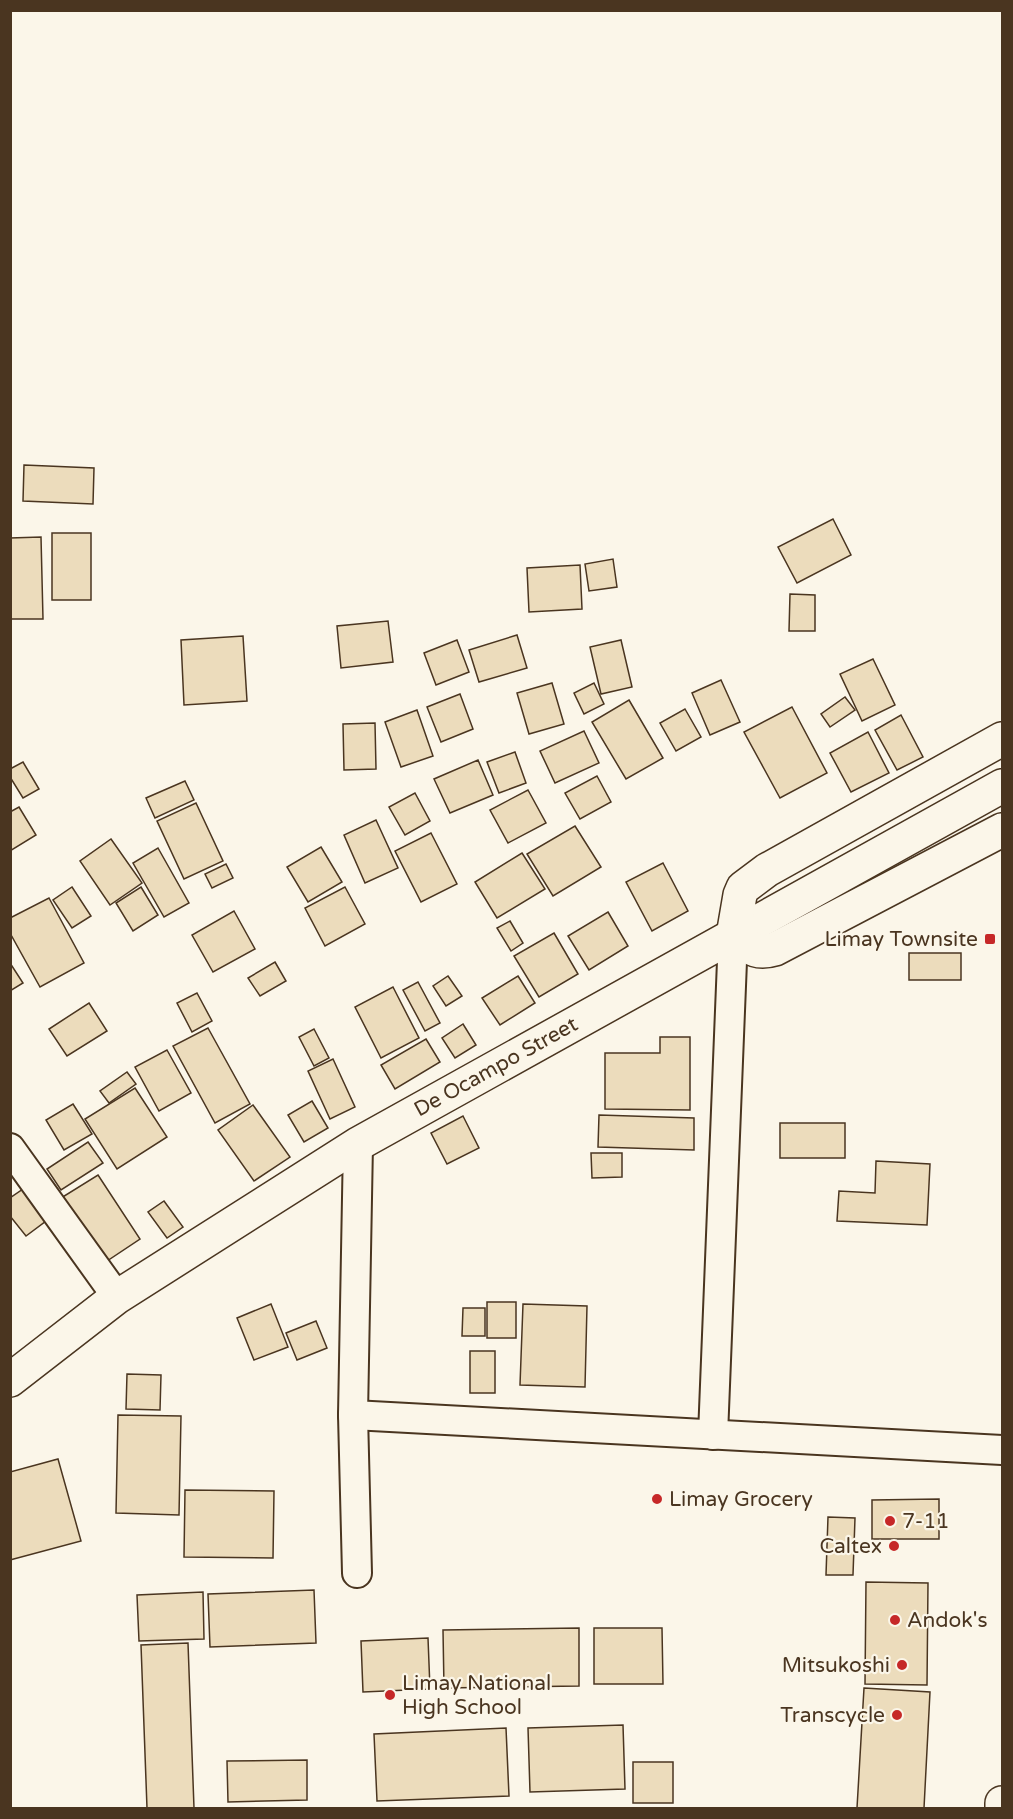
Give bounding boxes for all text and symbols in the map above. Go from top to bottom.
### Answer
place label: Limay Townsite [824,927,978,952]
marker: Limay Townsite [983,932,997,946]
street label: De Ocampo Street [410,1012,582,1122]
place label: Limay Grocery [669,1487,813,1512]
marker: Limay Grocery [650,1492,664,1506]
place label: 7-11 [902,1509,950,1534]
marker: 7-11 [883,1514,897,1528]
place label: Caltex [819,1534,882,1559]
marker: Caltex [887,1539,901,1553]
place label: Andok's [907,1608,988,1633]
marker: Andok's [888,1613,902,1627]
place label: Mitsukoshi [782,1653,890,1678]
marker: Mitsukoshi [895,1658,909,1672]
place label: Limay National High School [402,1671,551,1720]
marker: Limay National High School [383,1688,397,1702]
place label: Transcycle [780,1703,885,1728]
marker: Transcycle [890,1708,904,1722]

